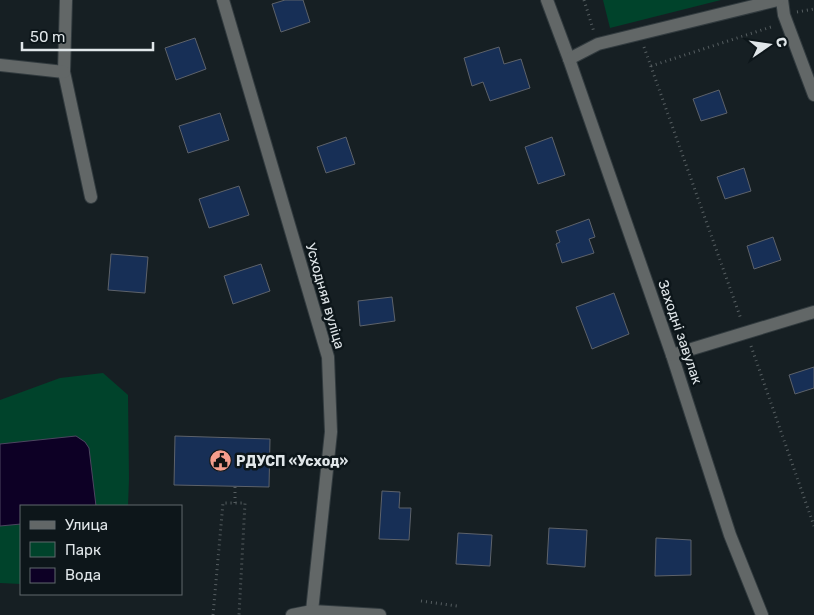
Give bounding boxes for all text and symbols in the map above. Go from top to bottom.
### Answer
scale bar [22,20,154,52]
north arrow [744,20,794,70]
text: 50 m [30,28,65,46]
text: С [772,35,791,49]
street label: Усходняя вуліца [302,241,348,351]
street label: Заходні завулак [654,278,706,387]
public building icon: РДУСП «Усход» [208,449,232,473]
place label: РДУСП «Усход» [236,453,348,470]
legend [20,505,182,595]
text: Улица [65,516,108,534]
text: Парк [65,541,101,559]
text: Вода [65,566,101,584]

